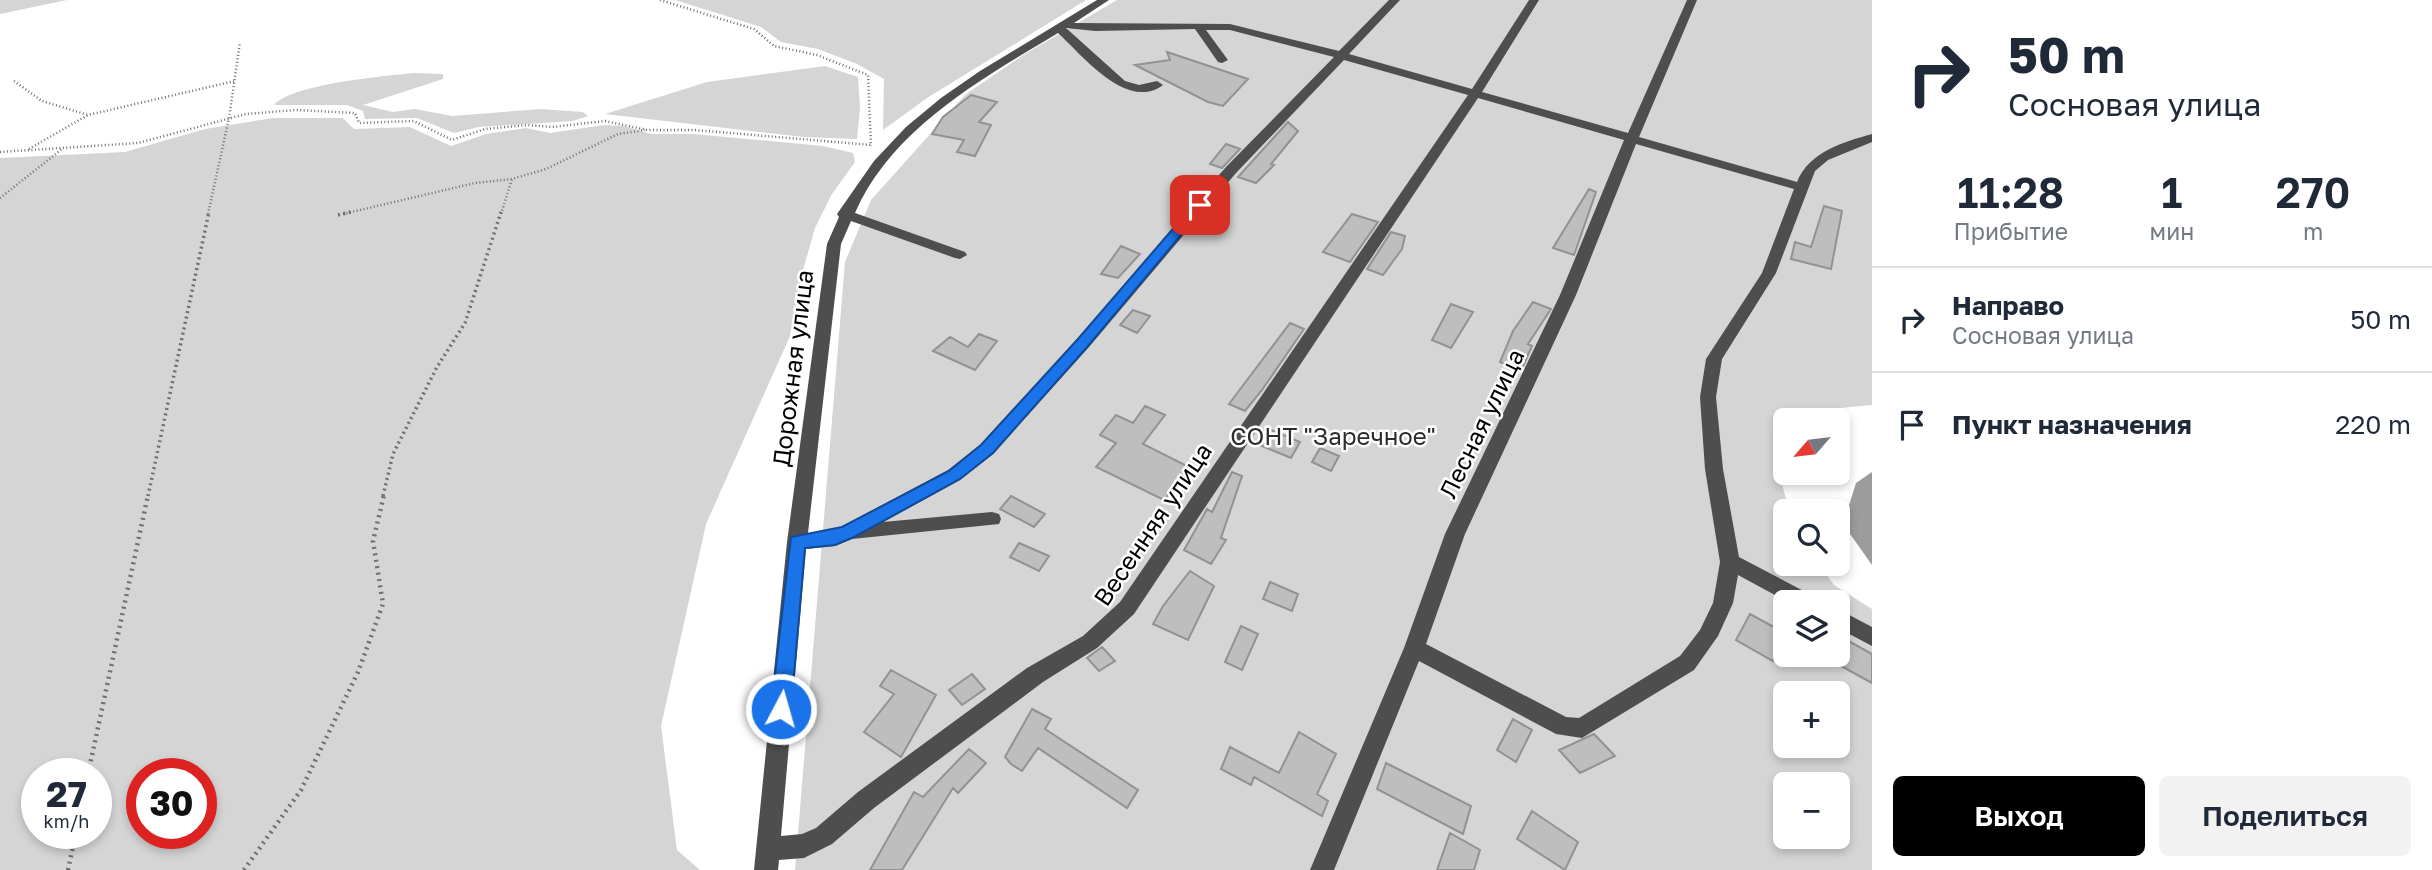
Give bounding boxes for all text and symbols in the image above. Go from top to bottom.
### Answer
text: 50 m [2008,25,2125,84]
icon: right [1893,28,1984,119]
text: Сосновая улица [2008,85,2261,123]
text: 11:28 [1957,167,2064,217]
text: 1 [2161,167,2183,217]
text: 270 [2276,167,2350,217]
pin [1170,175,1230,235]
icon: arrive [1181,186,1219,224]
text: Прибытие [1954,217,2068,245]
text: мин [2150,217,2194,245]
text: m [2303,217,2323,245]
street label: Дорожная улица [766,268,818,468]
text: Направо [1952,290,2064,321]
icon: right [1893,301,1931,339]
text: 50 m [2350,304,2411,335]
text: Сосновая улица [1952,321,2134,349]
street label: Лесная улица [1432,344,1530,502]
icon: arrive [1893,406,1931,444]
north arrow [1773,408,1850,485]
map controls [1773,408,1850,849]
text: Пункт назначения [1952,409,2192,440]
text: 220 m [2335,409,2411,440]
park label: СОНТ "Заречное" [1230,421,1436,450]
street label: Весенняя улица [1087,437,1217,611]
button: search [1773,499,1850,576]
button: layers [1773,590,1850,667]
position arrow [744,672,818,746]
button: + [1773,681,1850,758]
speed limit sign: 30 [126,758,217,849]
button: − [1773,772,1850,849]
text: 27 [46,773,87,815]
button: Выход [1893,776,2145,856]
button: Поделиться [2159,776,2411,856]
text: km/h [44,810,89,832]

